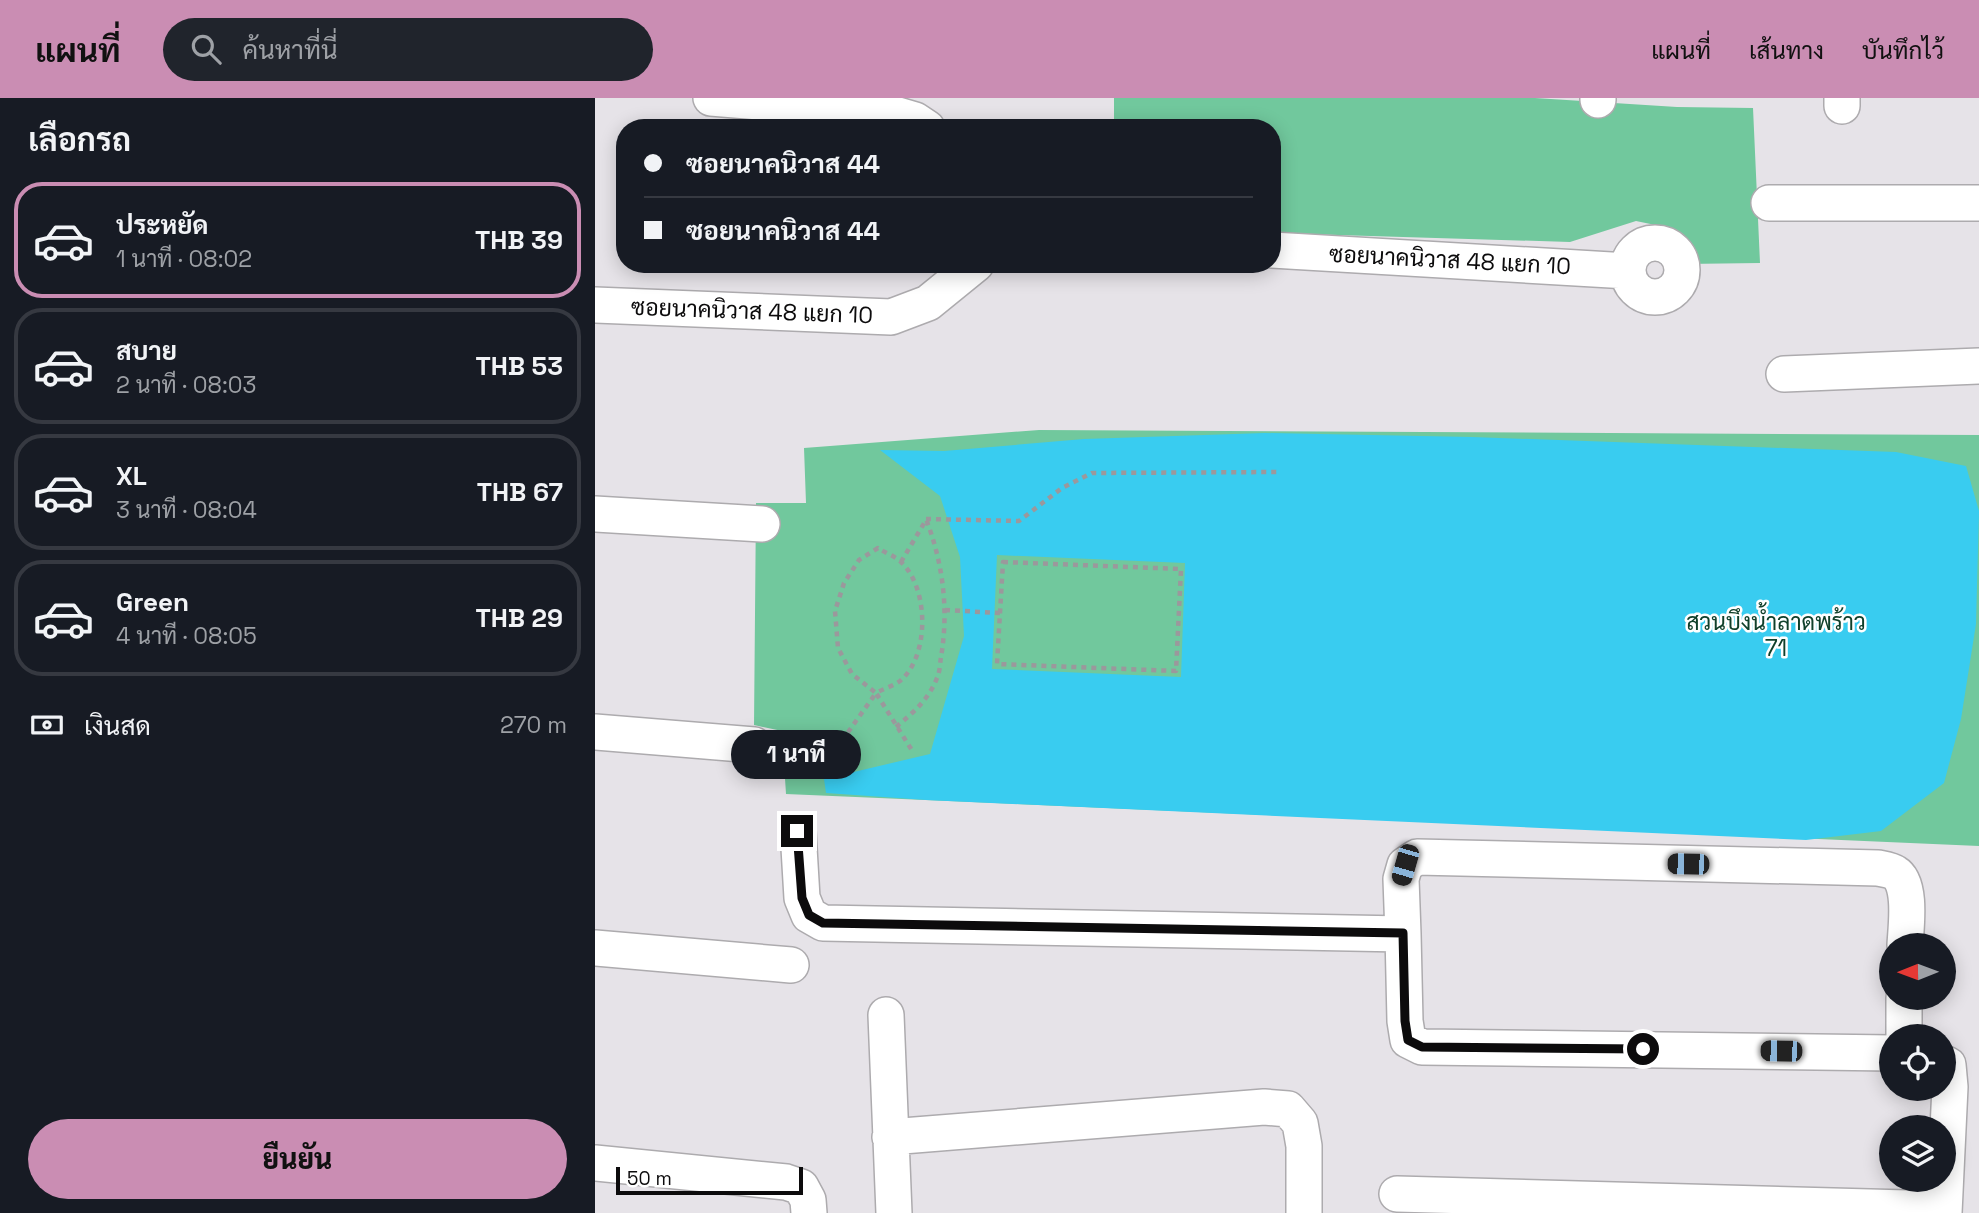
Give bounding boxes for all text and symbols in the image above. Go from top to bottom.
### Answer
search box [163,18,653,81]
text: แผนที่ [35,30,121,72]
icon: search [187,30,225,68]
text: ค้นหาที่นี่ [243,33,338,67]
text: แผนที่ [1651,35,1711,66]
text: เส้นทาง [1749,35,1824,66]
text: บันทึกไว้ [1862,35,1944,66]
text: เลือกรถ [28,120,131,160]
text: ซอยนาคนิวาส 44 [686,147,880,181]
text: ประหยัด [116,208,209,242]
icon: car [32,209,95,272]
text: ซอยนาคนิวาส 44 [686,214,880,248]
text: THB 39 [475,223,563,257]
street label: ซอยนาคนิวาส 48 แยก 10 [1328,239,1572,281]
text: 1 นาที · 08:02 [116,244,252,274]
street label: ซอยนาคนิวาส 48 แยก 10 [631,292,873,330]
text: สบาย [116,334,177,368]
icon: car [32,335,95,398]
text: THB 53 [475,349,563,383]
text: 2 นาที · 08:03 [116,370,256,400]
text: XL [116,459,147,493]
icon: car [32,461,95,524]
text: THB 67 [477,475,563,509]
text: 3 นาที · 08:04 [116,495,257,525]
text: Green [116,585,189,619]
icon: car [32,587,95,650]
text: THB 29 [475,601,563,635]
park label: สวนบึงน้ำลาดพร้าว 71 [1686,602,1866,663]
text: 4 นาที · 08:05 [116,621,257,651]
icon: cash [28,706,66,744]
text: เงินสด [84,709,151,743]
text: 270 m [500,710,567,740]
callout: 1 นาที [732,730,862,778]
text: 1 นาที [767,739,825,769]
route end [781,815,813,847]
car [1390,842,1421,888]
car [1667,853,1710,875]
north arrow [1879,933,1957,1010]
map controls [1879,933,1956,1192]
button: locate [1879,1024,1956,1101]
route start [1627,1033,1659,1065]
car [1760,1040,1803,1062]
button: layers [1879,1115,1956,1192]
button: ยืนยัน [28,1119,567,1199]
scale bar [616,1164,803,1196]
text: 50 m [627,1166,672,1191]

